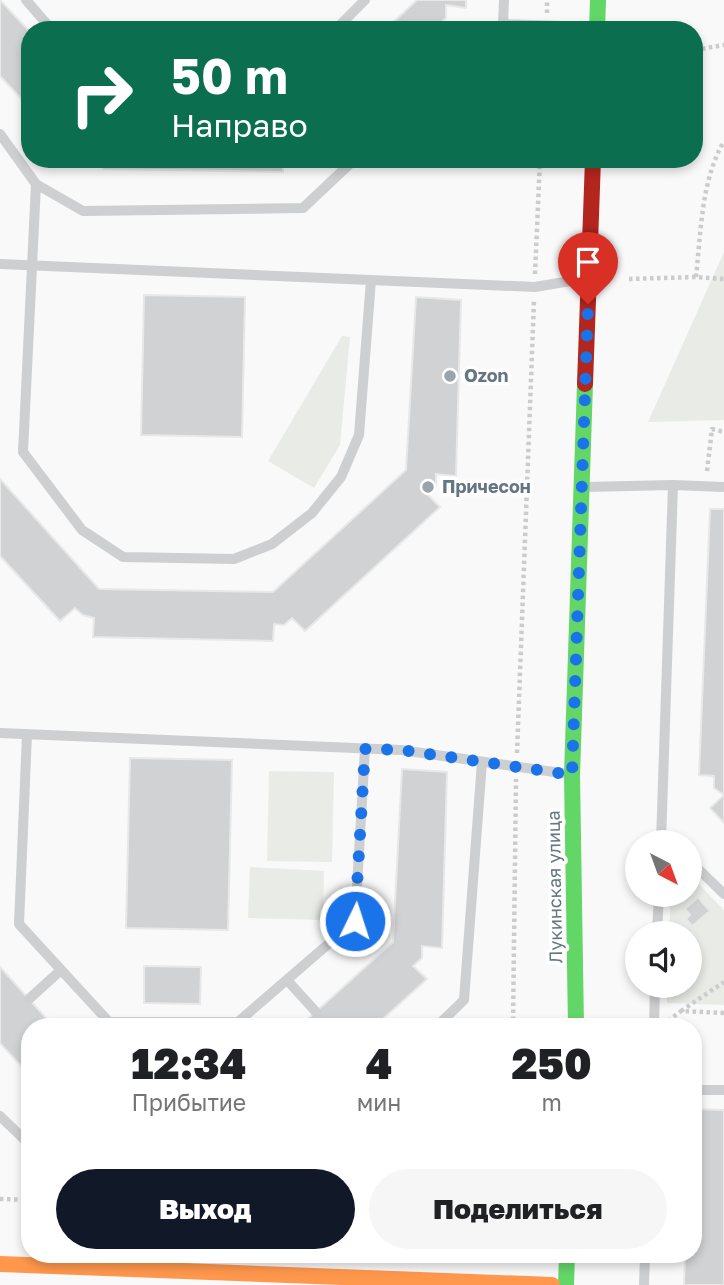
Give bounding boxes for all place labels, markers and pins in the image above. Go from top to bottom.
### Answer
pin [558,232,618,304]
place label: Ozon [464,364,509,386]
marker: Ozon [442,368,458,384]
place label: Причесон [442,475,531,497]
marker: Причесон [420,479,436,495]

